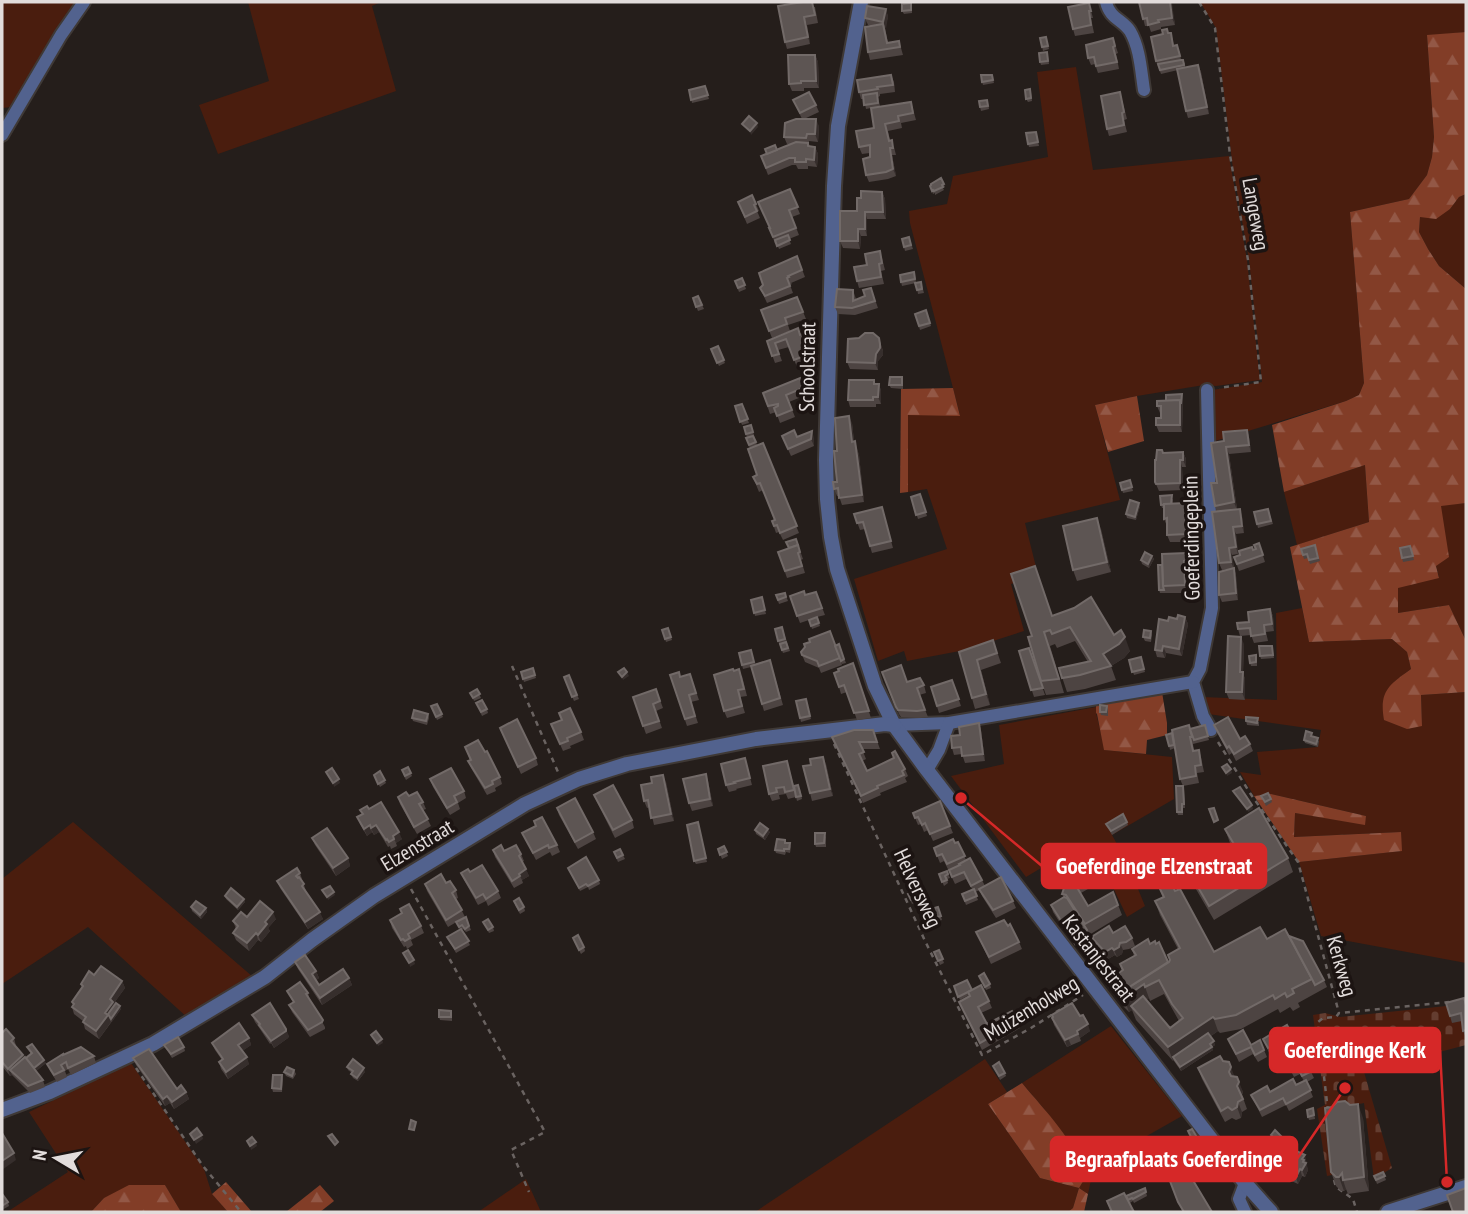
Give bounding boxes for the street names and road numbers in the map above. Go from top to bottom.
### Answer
street label: Langeweg [1236,176,1276,252]
street label: Schoolstraat [793,322,821,412]
street label: Goeferdingeplein [1176,475,1206,601]
street label: Elzenstraat [376,813,459,877]
street label: Helversweg [888,844,948,932]
street label: Kastanjestraat [1057,909,1142,1007]
street label: Kerkweg [1320,933,1364,999]
street label: Muizenholweg [979,969,1083,1047]

